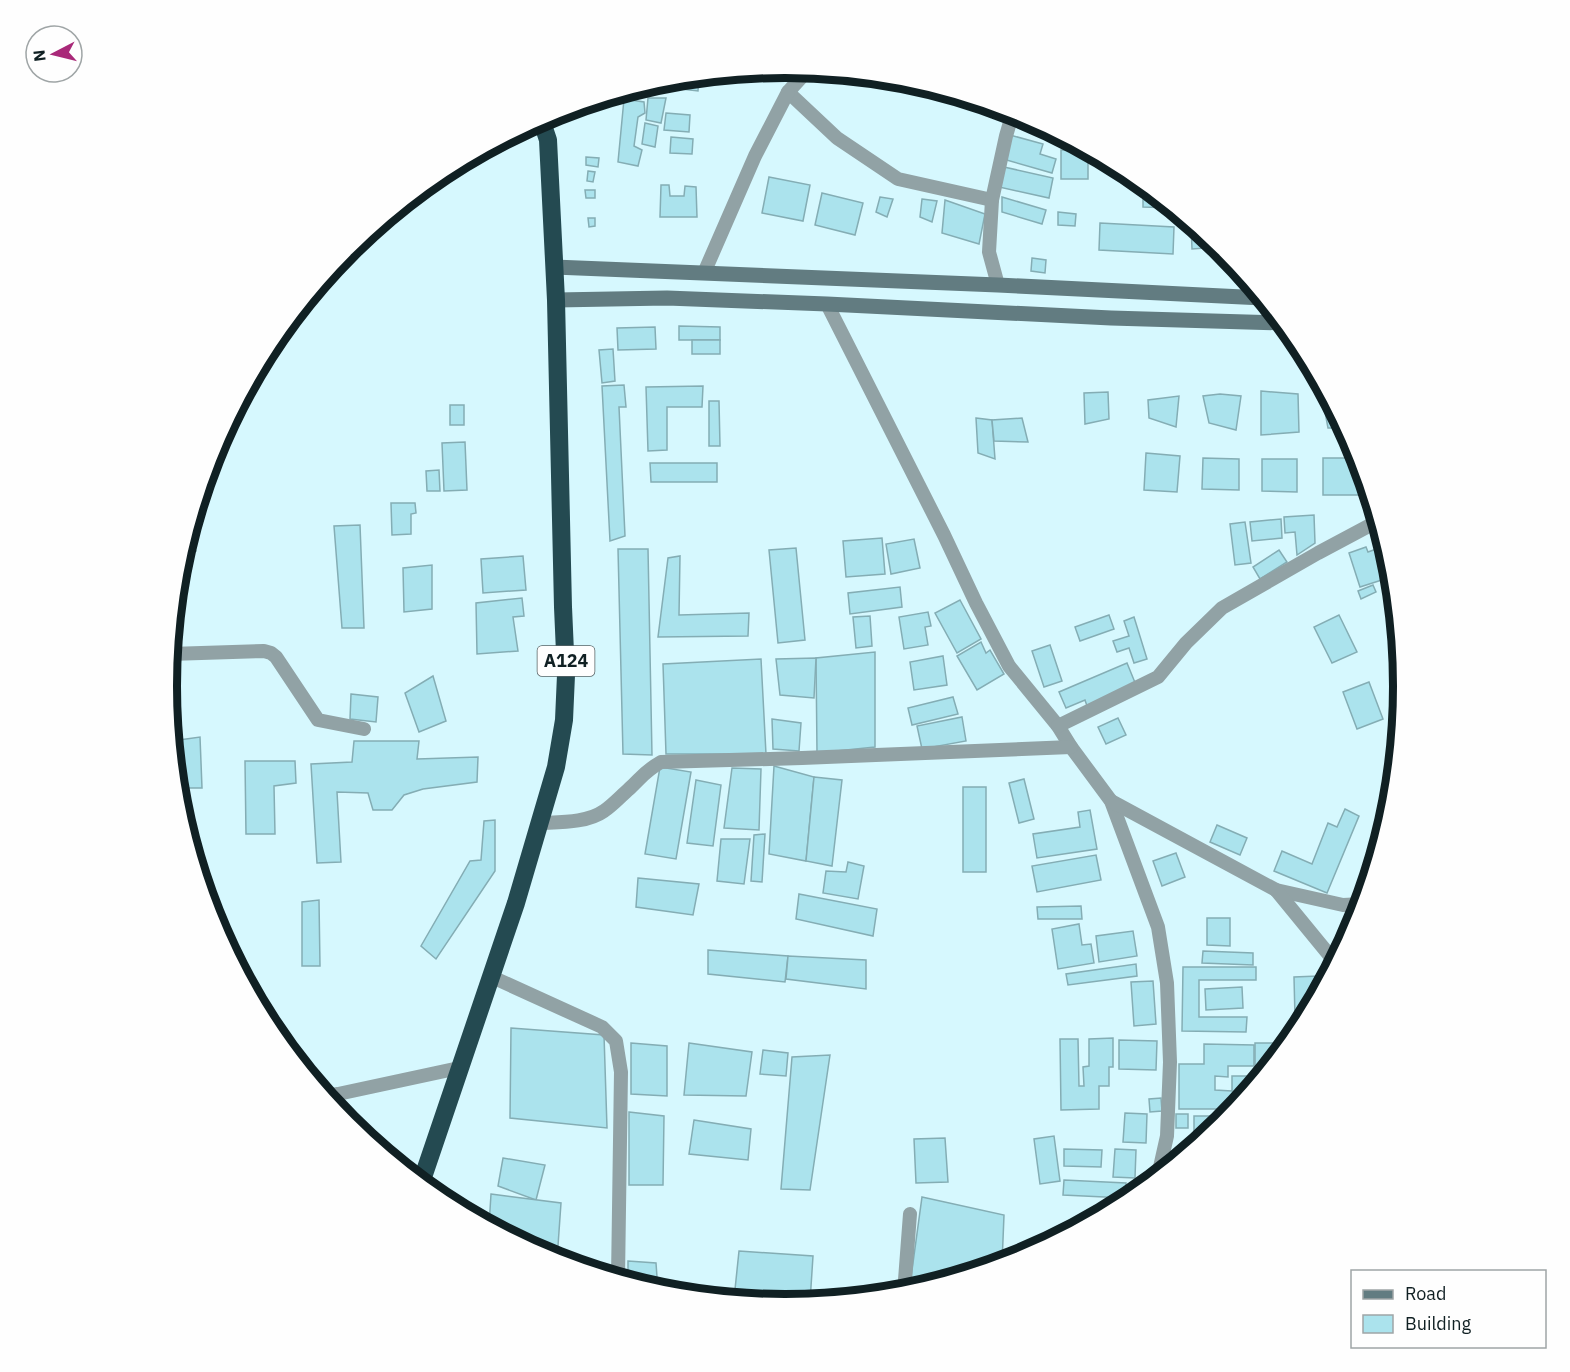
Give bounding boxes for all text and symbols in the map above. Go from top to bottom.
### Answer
north arrow [24,24,84,84]
text: N [28,49,50,63]
road number: A124 [538,646,594,676]
legend [1351,1270,1546,1348]
text: Road [1405,1282,1446,1305]
text: Building [1405,1312,1472,1335]

